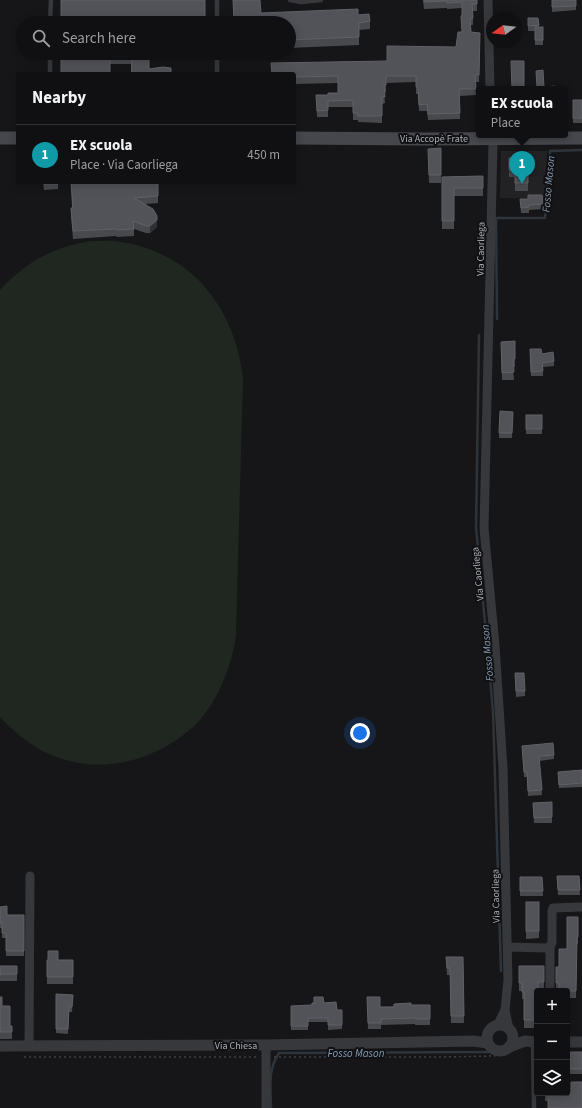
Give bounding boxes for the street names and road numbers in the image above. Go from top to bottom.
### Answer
street label: Via Accopè Frate [400,132,468,146]
street label: Via Caorliega [474,222,488,276]
street label: Via Caorliega [468,546,488,602]
street label: Via Caorliega [489,869,503,923]
street label: Via Chiesa [215,1039,257,1053]

